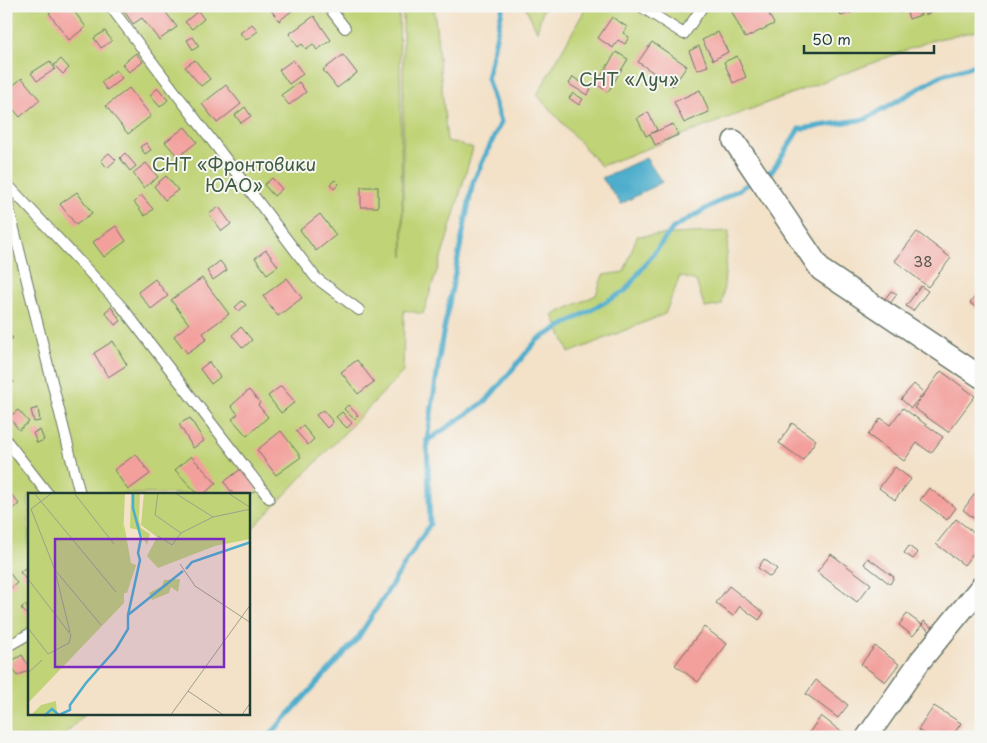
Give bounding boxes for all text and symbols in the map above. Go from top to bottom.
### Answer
scale bar [804,22,934,54]
text: 50 m [812,27,851,50]
park label: СНТ «Луч» [579,65,679,92]
park label: СНТ «Фронтовики ЮАО» [152,150,316,198]
house number: 38 [913,249,933,272]
inset map [28,493,250,716]

